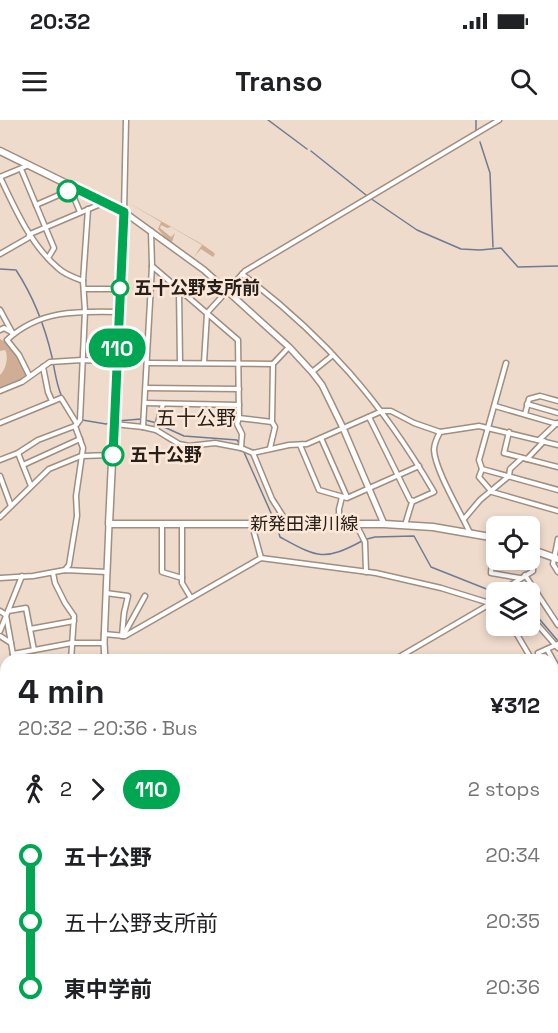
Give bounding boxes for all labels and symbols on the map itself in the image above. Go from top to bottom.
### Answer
unlabelled marker [57,180,79,202]
place label: 五十公野支所前 [134,276,260,299]
marker: 五十公野支所前 [111,279,129,297]
line badge: 110 [82,328,152,368]
district label: 五十公野 [156,405,236,431]
place label: 五十公野 [130,443,202,466]
marker: 五十公野 [102,444,124,466]
street label: 新発田津川線 [250,512,358,535]

